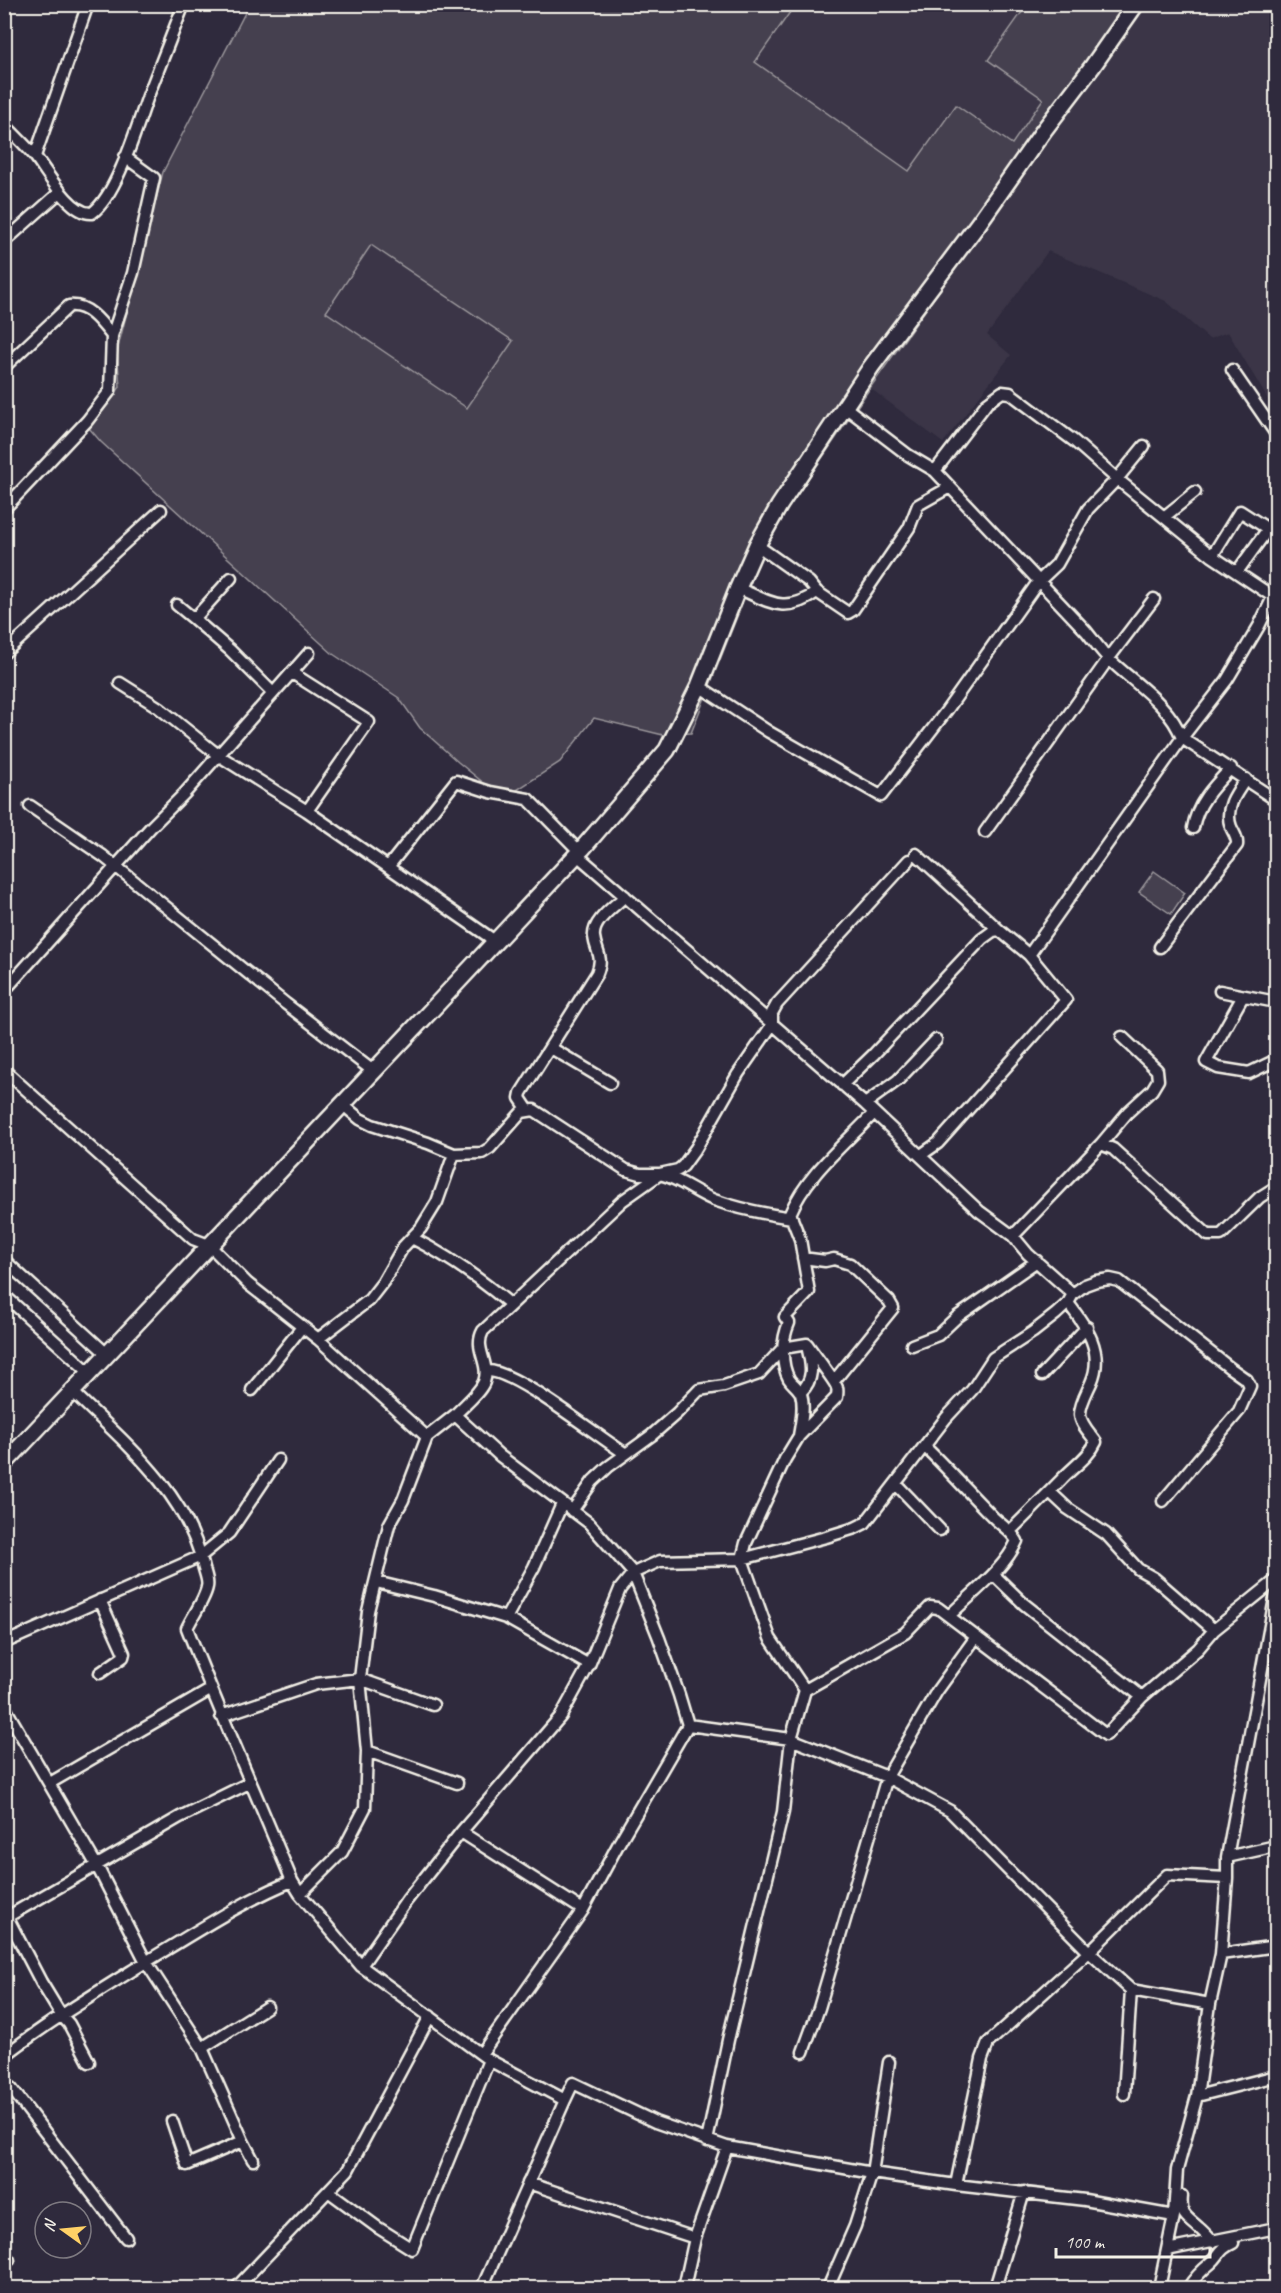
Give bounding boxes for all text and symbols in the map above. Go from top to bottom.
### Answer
north arrow [33,2200,93,2260]
text: N [39,2216,61,2234]
scale bar [1056,2221,1210,2259]
text: 100 m [1065,2231,1106,2253]

